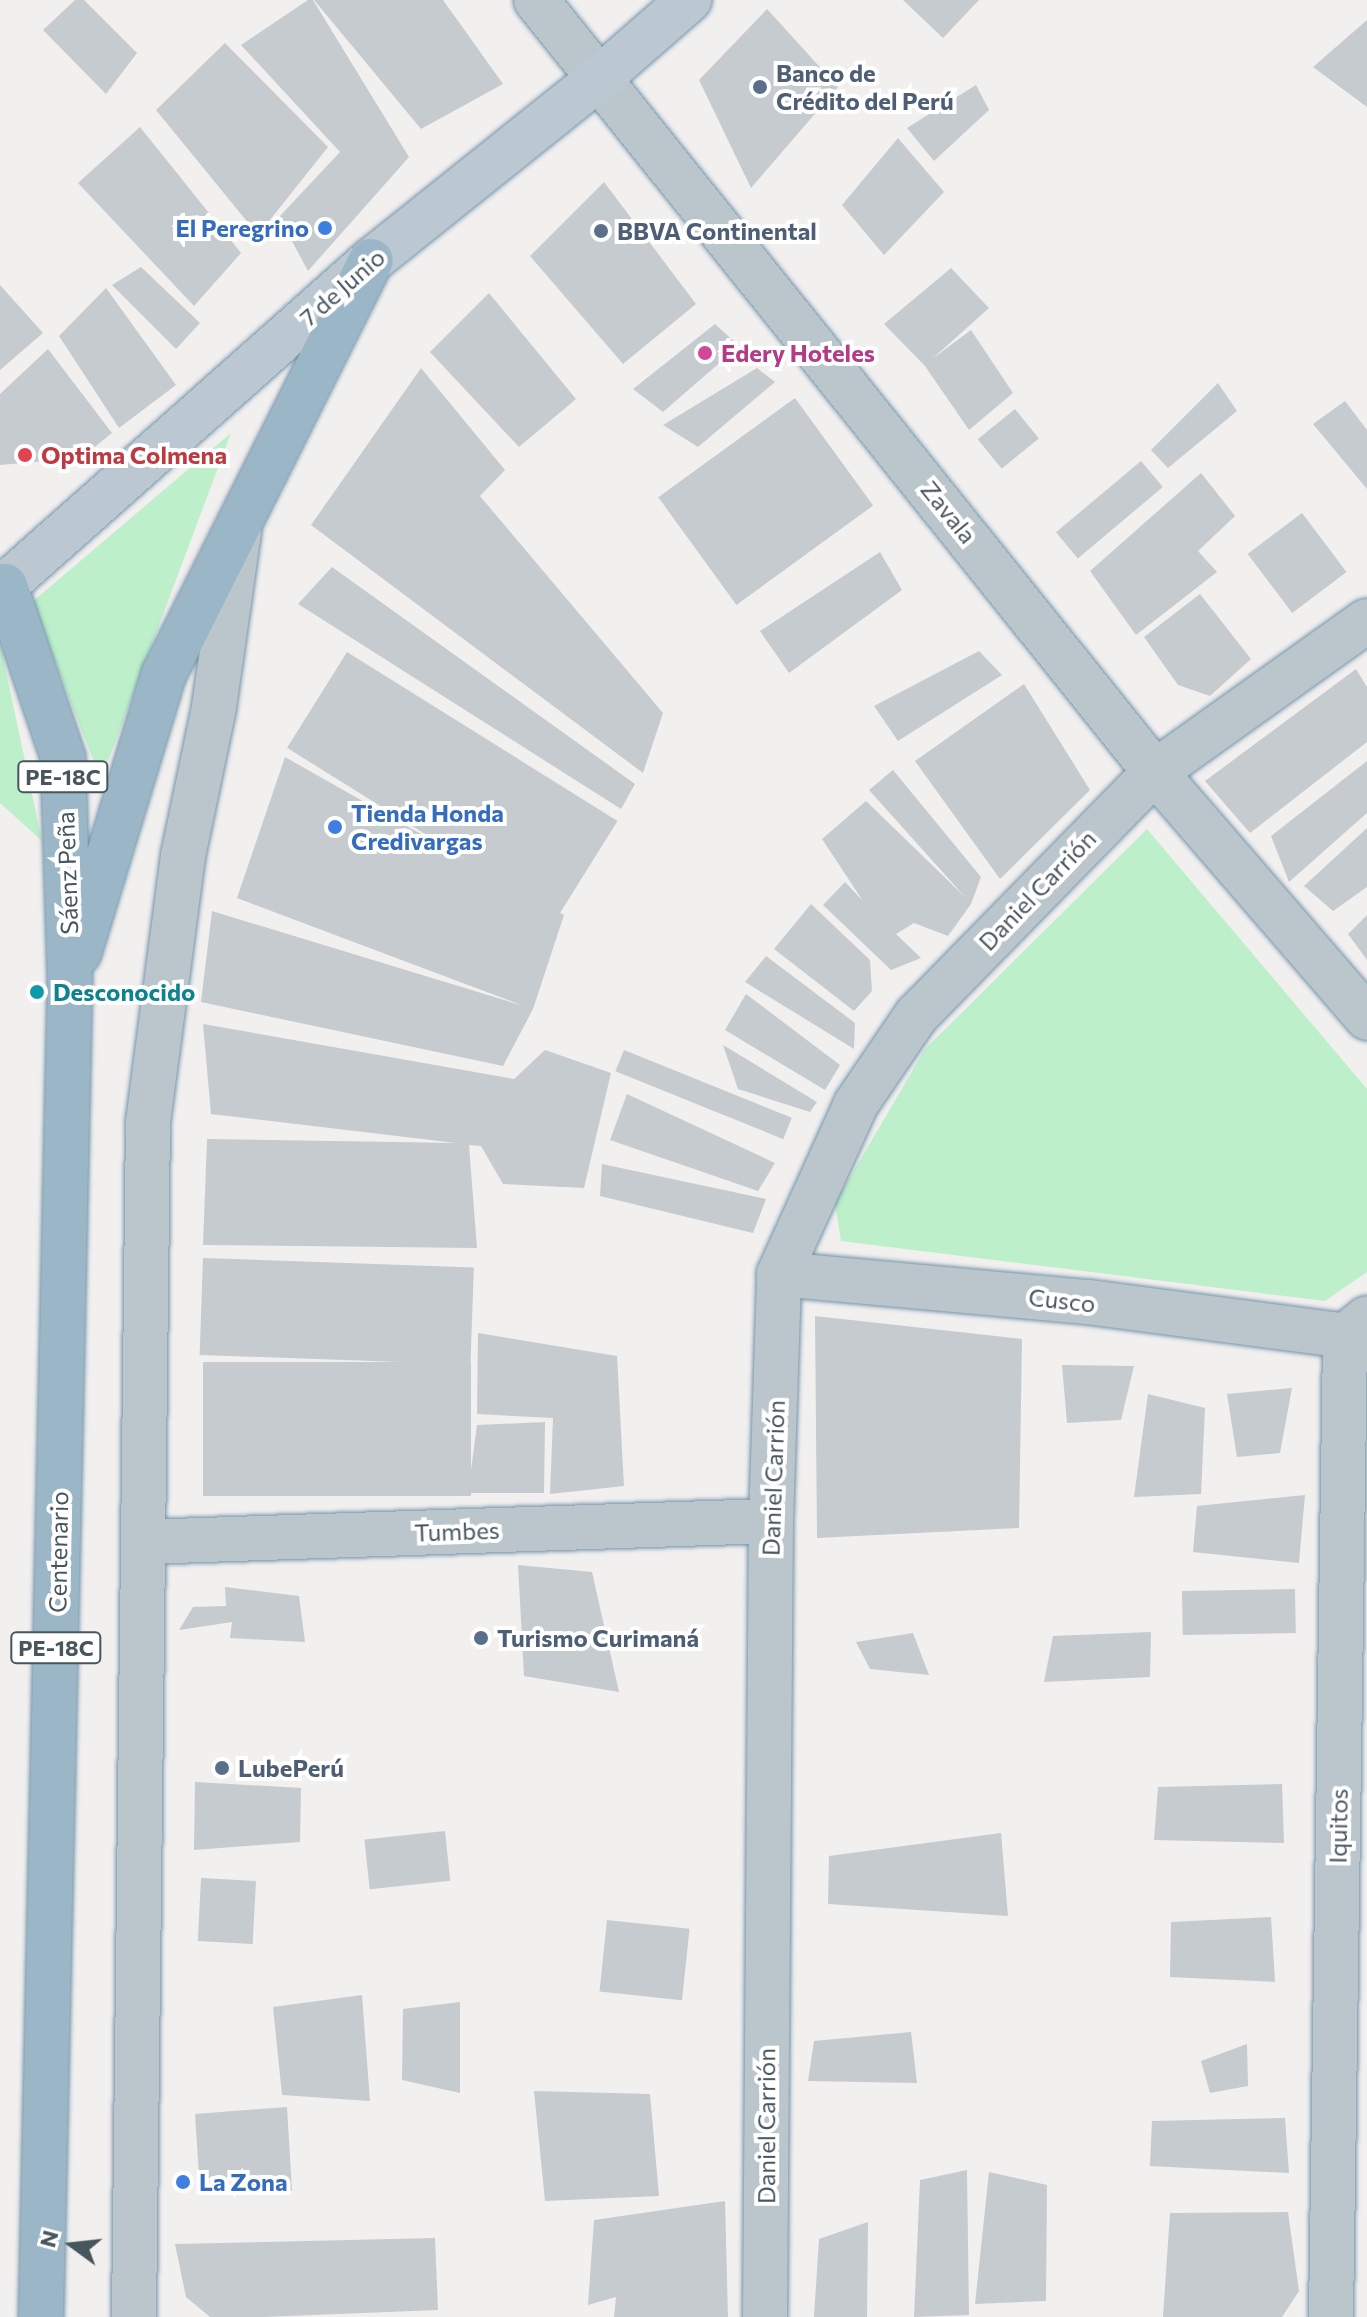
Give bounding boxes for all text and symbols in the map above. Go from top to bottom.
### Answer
place label: Banco de Crédito del Perú [776,59,954,115]
marker: Banco de Crédito del Perú [751,78,769,96]
place label: El Peregrino [175,214,309,242]
place label: BBVA Continental [617,217,817,245]
marker: El Peregrino [316,219,334,237]
marker: BBVA Continental [592,222,610,240]
street label: 7 de Junio [294,242,390,332]
place label: Edery Hoteles [721,339,875,367]
marker: Edery Hoteles [696,344,714,362]
place label: Optima Colmena [41,441,227,469]
marker: Optima Colmena [16,446,34,464]
street label: Zavala [915,475,983,549]
road number: PE-18C [17,759,109,795]
place label: Tienda Honda Credivargas [351,799,504,855]
street label: Sáenz Peña [50,811,84,935]
marker: Tienda Honda Credivargas [326,818,344,836]
street label: Daniel Carrión [972,824,1102,956]
place label: Desconocido [53,978,195,1006]
marker: Desconocido [28,983,46,1001]
street label: Cusco [1027,1282,1097,1318]
street label: Daniel Carrión [756,1400,790,1556]
street label: Centenario [43,1491,73,1613]
street label: Tumbes [414,1515,500,1547]
place label: Turismo Curimaná [497,1624,699,1652]
marker: Turismo Curimaná [472,1629,490,1647]
road number: PE-18C [10,1630,102,1666]
place label: LubePerú [238,1754,344,1782]
marker: LubePerú [213,1759,231,1777]
street label: Iquitos [1323,1788,1353,1864]
street label: Daniel Carrión [752,2048,780,2204]
place label: La Zona [199,2168,288,2196]
marker: La Zona [174,2173,192,2191]
north arrow [32,2205,112,2285]
text: N [33,2227,64,2250]

